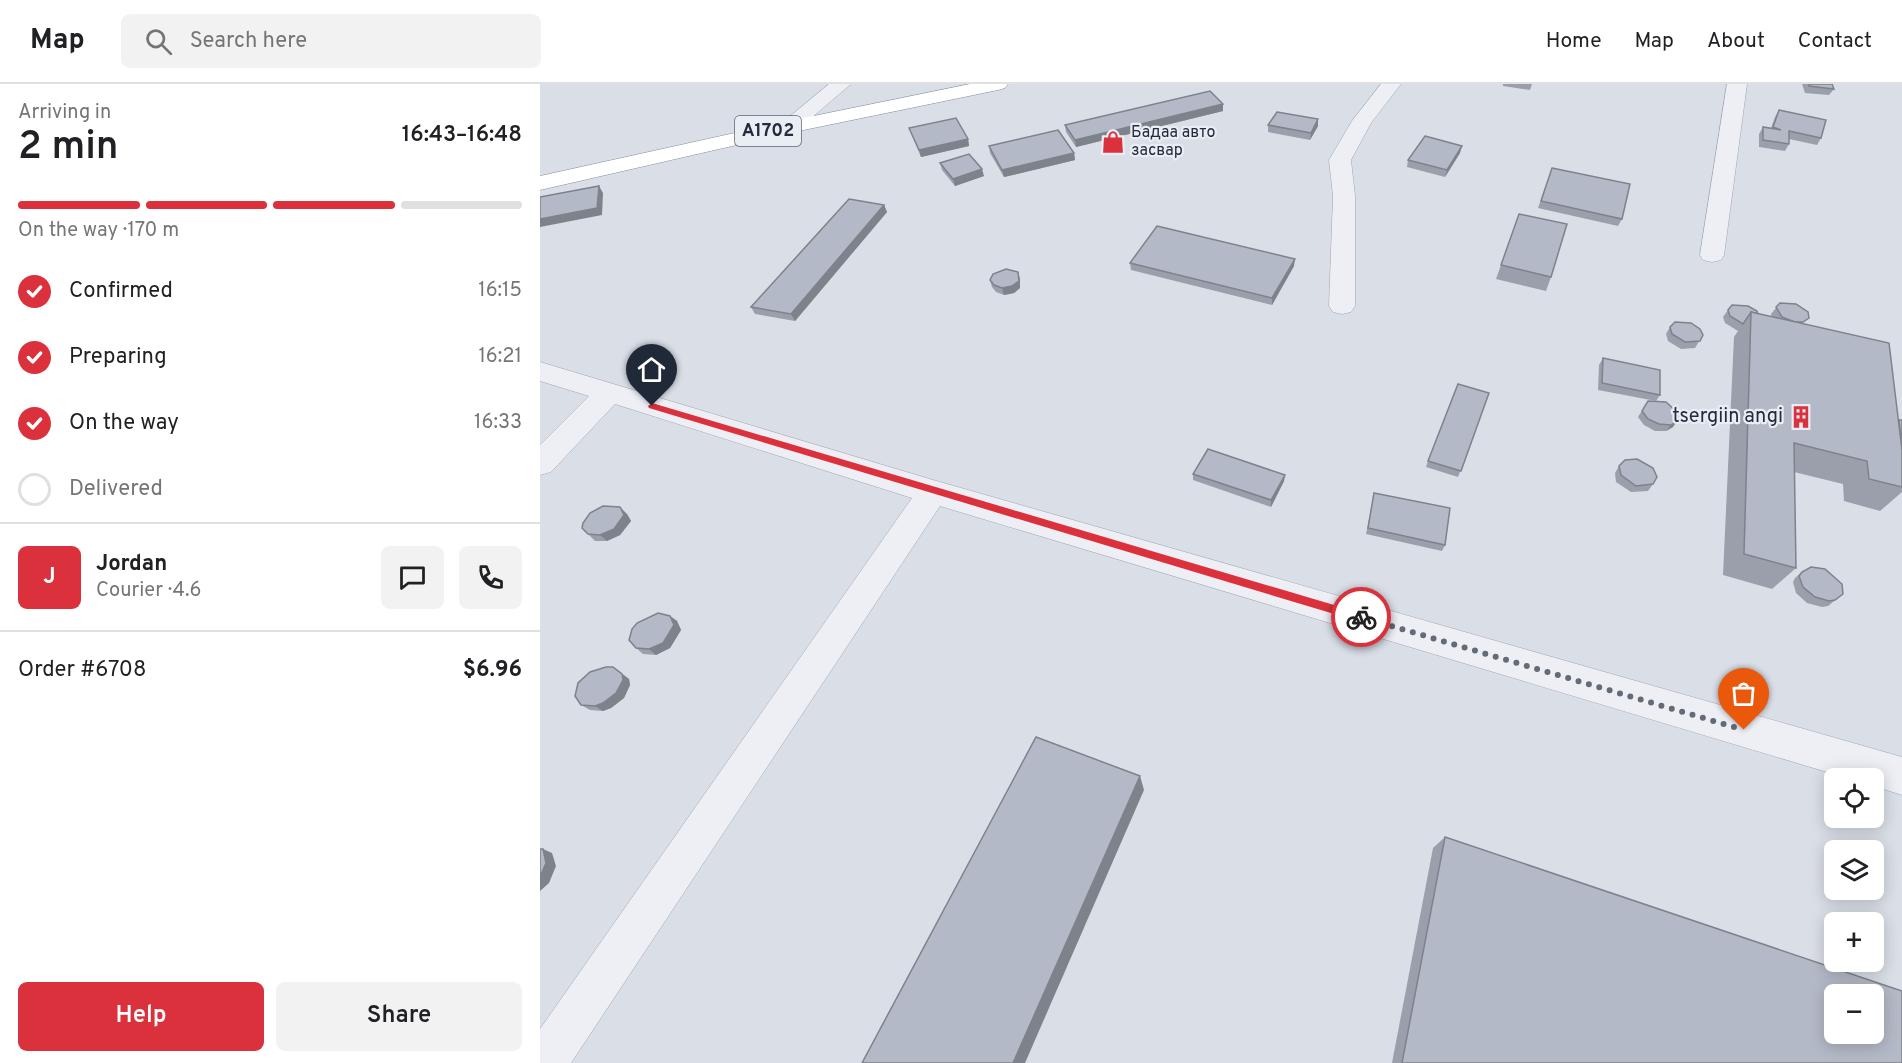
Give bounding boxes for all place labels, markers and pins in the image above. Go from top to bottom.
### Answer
place label: Бадаа авто засвар [1131,123,1215,161]
shop icon: Бадаа авто засвар [1100,129,1126,155]
pin [626,344,677,406]
place label: tsergiin angi [1672,404,1783,430]
building icon: tsergiin angi [1788,404,1814,430]
pin [1718,668,1769,730]

